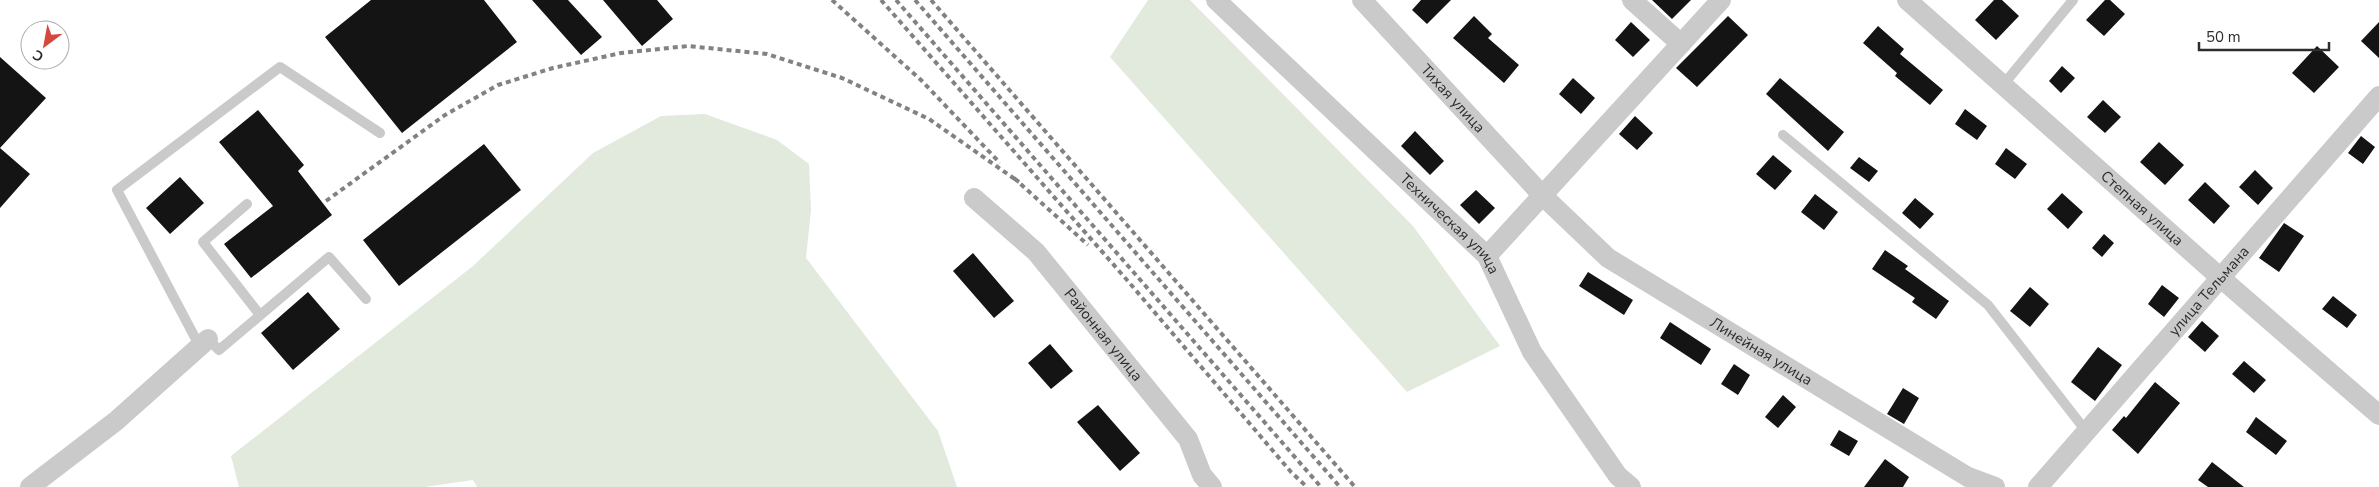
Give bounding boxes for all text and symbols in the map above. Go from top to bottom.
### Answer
north arrow [20,20,70,70]
scale bar [2199,20,2329,52]
text: 50 m [2206,27,2241,47]
text: С [29,45,47,66]
street label: Тихая улица [1416,60,1490,137]
street label: Степная улица [2096,166,2188,250]
street label: Техническая улица [1396,169,1504,277]
street label: улица Тельмана [2164,242,2254,340]
street label: Районная улица [1060,284,1147,385]
street label: Линейная улица [1706,312,1816,390]

